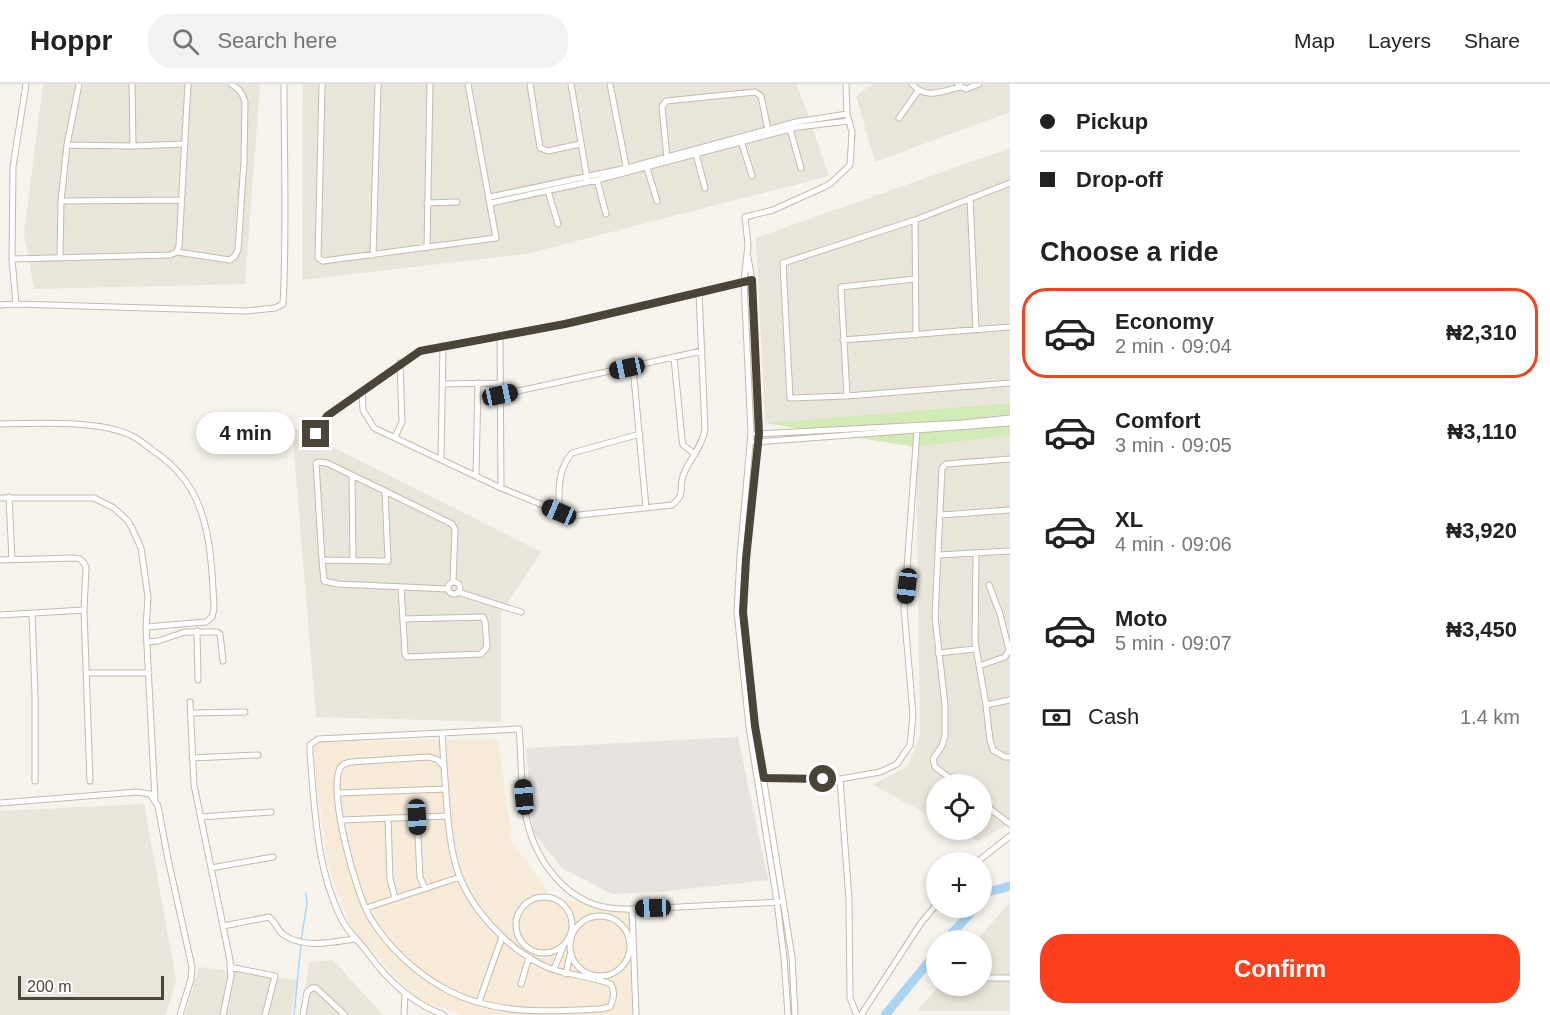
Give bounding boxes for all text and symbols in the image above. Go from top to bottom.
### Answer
search box [148,14,568,68]
text: Hoppr [30,25,112,56]
icon: search [169,25,202,58]
text: Search here [217,28,337,53]
text: Map [1294,29,1335,52]
text: Layers [1368,29,1431,52]
text: Share [1464,29,1520,52]
text: Pickup [1076,109,1148,134]
text: Drop-off [1076,167,1163,192]
text: Choose a ride [1040,237,1219,267]
icon: car [1043,306,1097,360]
text: Economy [1115,309,1214,334]
text: ₦2,310 [1446,320,1517,345]
text: 2 min · 09:04 [1115,335,1232,357]
car [608,355,646,381]
car [481,382,519,408]
icon: car [1043,405,1097,459]
text: Comfort [1115,408,1201,433]
callout: 4 min [196,413,295,455]
text: ₦3,110 [1447,419,1517,444]
route end [302,420,329,447]
text: 4 min [219,422,272,444]
text: 3 min · 09:05 [1115,434,1232,456]
car [539,497,579,527]
icon: car [1043,504,1097,558]
text: XL [1115,507,1143,532]
text: ₦3,920 [1446,518,1517,543]
text: 4 min · 09:06 [1115,533,1232,555]
car [896,567,918,605]
icon: car [1043,603,1097,657]
text: Moto [1115,606,1168,631]
text: ₦3,450 [1446,617,1517,642]
text: 5 min · 09:07 [1115,632,1232,654]
icon: cash [1040,701,1073,734]
text: Cash [1088,704,1139,729]
text: 1.4 km [1460,706,1520,728]
route start [809,765,836,792]
map controls [926,774,992,996]
button: locate [926,774,992,840]
car [513,778,535,816]
car [407,799,427,835]
button: + [926,852,992,918]
car [635,898,671,918]
button: − [926,930,992,996]
button: Confirm [1040,934,1520,1003]
scale bar [18,973,164,1000]
text: 200 m [27,978,71,995]

